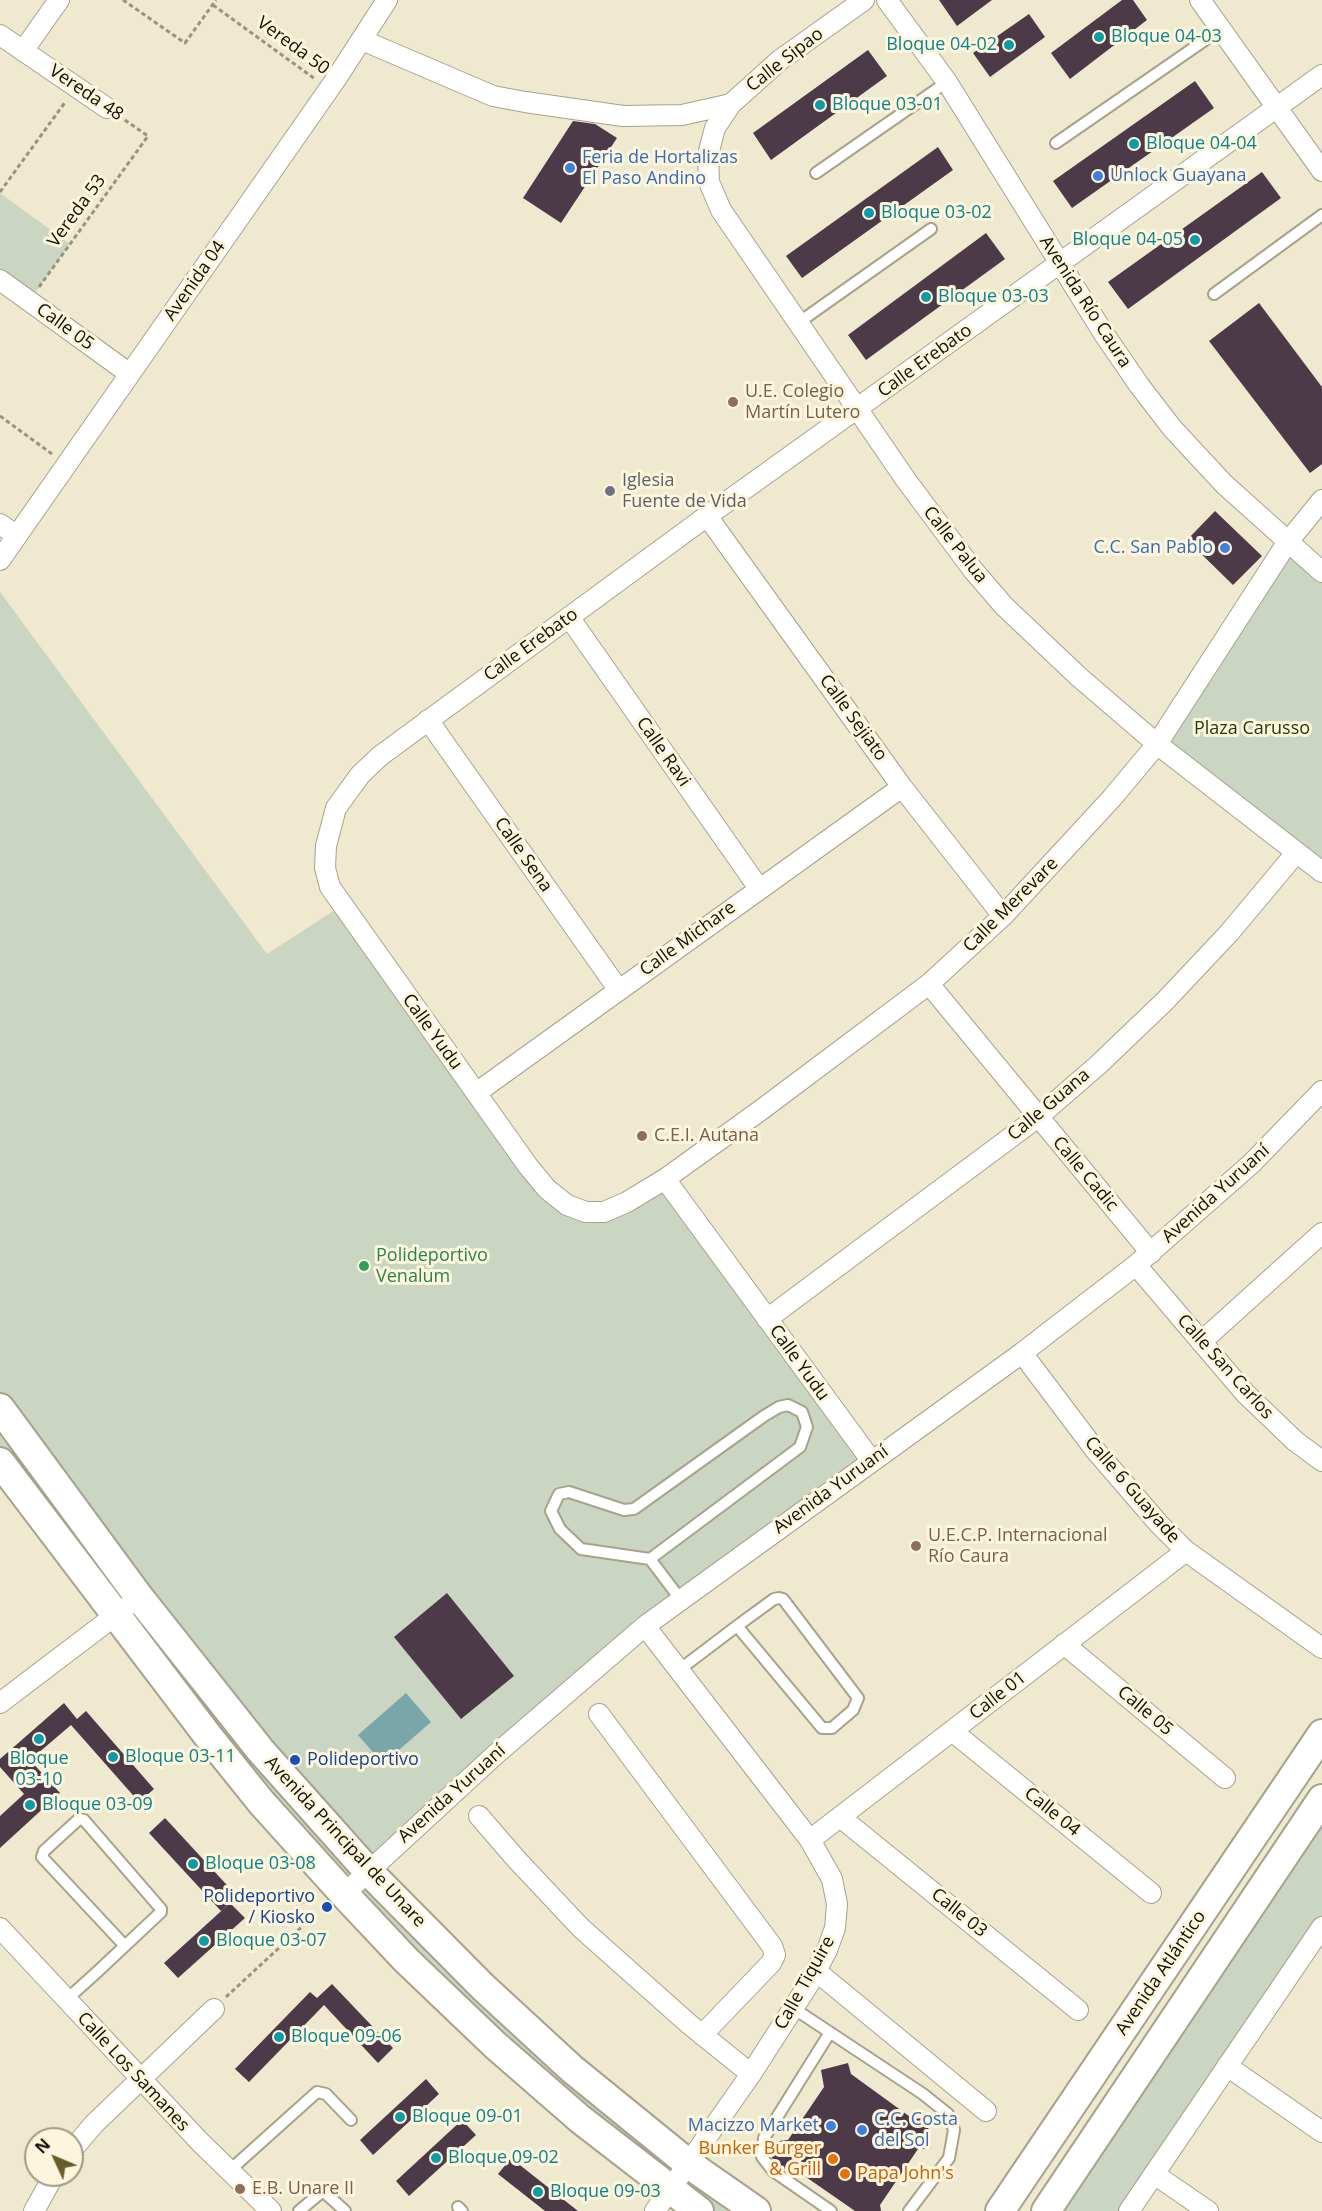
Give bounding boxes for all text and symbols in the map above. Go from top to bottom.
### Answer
street label: Vereda 50 [252,12,334,80]
street label: Calle Sipao [742,23,828,97]
place label: Bloque 04-03 [1111,26,1222,48]
marker: Bloque 04-03 [1092,30,1106,44]
place label: Bloque 04-02 [886,34,997,56]
marker: Bloque 04-02 [1002,38,1016,52]
street label: Vereda 48 [45,60,127,126]
place label: Bloque 03-01 [832,94,943,116]
marker: Bloque 03-01 [813,98,827,112]
place label: Bloque 04-04 [1146,133,1257,155]
marker: Bloque 04-04 [1127,137,1141,151]
place label: Feria de Hortalizas El Paso Andino [582,147,738,190]
marker: Feria de Hortalizas El Paso Andino [563,161,577,175]
place label: Unlock Guayana [1110,165,1246,187]
marker: Unlock Guayana [1091,169,1105,183]
street label: Vereda 53 [43,170,111,252]
place label: Bloque 03-02 [881,202,992,224]
marker: Bloque 03-02 [862,206,876,220]
place label: Bloque 04-05 [1072,229,1183,251]
street label: Avenida Río Caura [1034,232,1136,372]
marker: Bloque 04-05 [1188,233,1202,247]
street label: Avenida 04 [160,237,230,325]
place label: Bloque 03-03 [938,286,1049,308]
marker: Bloque 03-03 [919,290,933,304]
street label: Calle 05 [32,299,98,355]
street label: Calle Erebato [874,320,976,402]
place label: U.E. Colegio Martín Lutero [745,381,860,424]
marker: U.E. Colegio Martín Lutero [726,395,740,409]
place label: Iglesia Fuente de Vida [622,470,747,512]
marker: Iglesia Fuente de Vida [603,484,617,498]
street label: Calle Palua [918,502,992,588]
place label: C.C. San Pablo [1093,537,1213,559]
marker: C.C. San Pablo [1218,541,1232,555]
street label: Calle Erebato [480,604,582,686]
street label: Calle Sejiato [814,671,892,765]
street label: Calle Ravi [631,713,695,791]
park label: Plaza Carusso [1194,718,1310,740]
street label: Calle Sena [489,813,557,897]
street label: Calle Merevare [959,853,1063,957]
street label: Calle Michare [636,897,740,981]
street label: Calle Yudu [397,990,467,1074]
street label: Calle Guana [1004,1064,1094,1146]
place label: C.E.I. Autana [654,1125,759,1147]
marker: C.E.I. Autana [635,1129,649,1143]
street label: Calle Cadic [1048,1132,1122,1216]
street label: Avenida Yuruaní [1158,1140,1274,1248]
place label: Polideportivo Venalum [376,1245,488,1288]
marker: Polideportivo Venalum [357,1259,371,1273]
street label: Calle San Carlos [1172,1310,1278,1424]
street label: Calle Yudu [764,1321,834,1405]
street label: Calle 6 Guayade [1080,1432,1184,1548]
street label: Avenida Yuruaní [769,1441,893,1539]
place label: U.E.C.P. Internacional Río Caura [928,1525,1107,1568]
marker: U.E.C.P. Internacional Río Caura [909,1539,923,1553]
street label: Calle 01 [965,1667,1031,1725]
street label: Calle 05 [1113,1682,1177,1740]
marker: Bloque 03-10 [32,1732,46,1746]
street label: Avenida Yuruaní [394,1740,510,1848]
place label: Bloque 03-11 [125,1746,236,1768]
place label: Bloque 03-10 [9,1748,69,1790]
place label: Polideportivo [307,1749,419,1771]
marker: Bloque 03-11 [106,1750,120,1764]
street label: Avenida Principal de Unare [260,1752,430,1932]
marker: Polideportivo [288,1753,302,1767]
street label: Calle 04 [1020,1783,1084,1841]
place label: Bloque 03-09 [42,1794,153,1816]
marker: Bloque 03-09 [23,1798,37,1812]
place label: Bloque 03-08 [205,1853,316,1875]
marker: Bloque 03-08 [186,1857,200,1871]
street label: Calle 03 [927,1884,991,1942]
place label: Polideportivo / Kiosko [203,1886,315,1928]
marker: Polideportivo / Kiosko [320,1900,334,1914]
street label: Avenida Atlántico [1111,1907,1211,2039]
place label: Bloque 03-07 [216,1930,327,1952]
street label: Calle Tiquire [770,1932,840,2034]
marker: Bloque 03-07 [197,1934,211,1948]
street label: Calle Los Samanes [72,2008,194,2136]
place label: Bloque 09-06 [291,2026,402,2048]
marker: Bloque 09-06 [272,2030,286,2044]
place label: Bloque 09-01 [412,2106,523,2128]
place label: C.C. Costa del Sol [874,2109,958,2152]
marker: Bloque 09-01 [393,2110,407,2124]
place label: Macizzo Market [688,2115,819,2137]
marker: Macizzo Market [824,2119,838,2133]
marker: C.C. Costa del Sol [855,2123,869,2137]
north arrow [24,2127,84,2187]
text: N [30,2134,55,2158]
place label: Bunker Burger & Grill [698,2138,821,2180]
place label: Bloque 09-02 [448,2147,559,2169]
marker: Bloque 09-02 [429,2151,443,2165]
marker: Bunker Burger & Grill [826,2152,840,2166]
place label: Papa John's [857,2163,954,2185]
marker: Papa John's [838,2167,852,2181]
place label: E.B. Unare II [252,2178,354,2200]
place label: Bloque 09-03 [550,2181,661,2203]
marker: E.B. Unare II [233,2182,247,2196]
marker: Bloque 09-03 [531,2185,545,2199]

